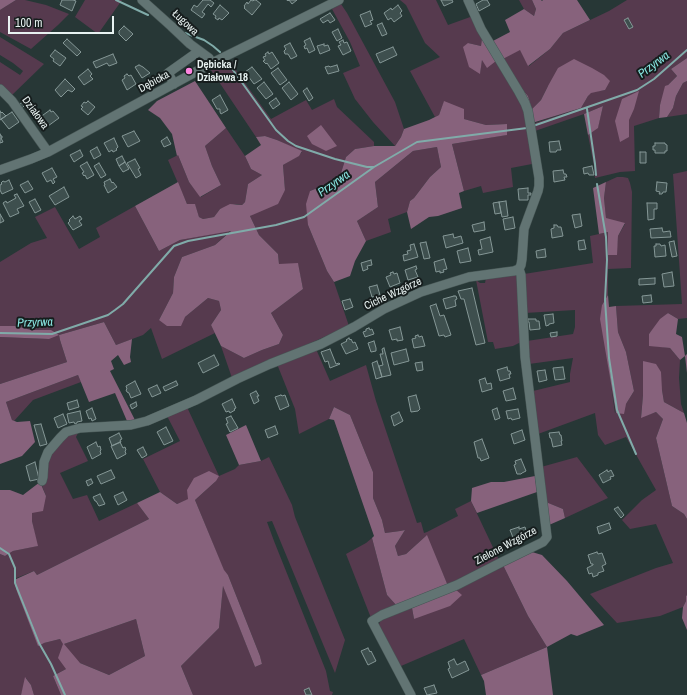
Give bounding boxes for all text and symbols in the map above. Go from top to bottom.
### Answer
street label: Ługowa [169,7,201,39]
scale bar [10,8,116,34]
text: 100 m [15,15,42,31]
water label: Przyrwa [635,49,673,81]
place label: Dębicka / Działowa 18 [197,58,248,84]
marker: Dębicka / Działowa 18 [184,66,194,76]
street label: Dębicka [136,68,172,96]
street label: Działowa [19,94,51,132]
water label: Przyrwa [315,168,353,200]
street label: Ciche Wzgórze [362,275,424,313]
water label: Przyrwa [17,315,53,331]
street label: Zielone Wzgórze [473,524,539,568]

